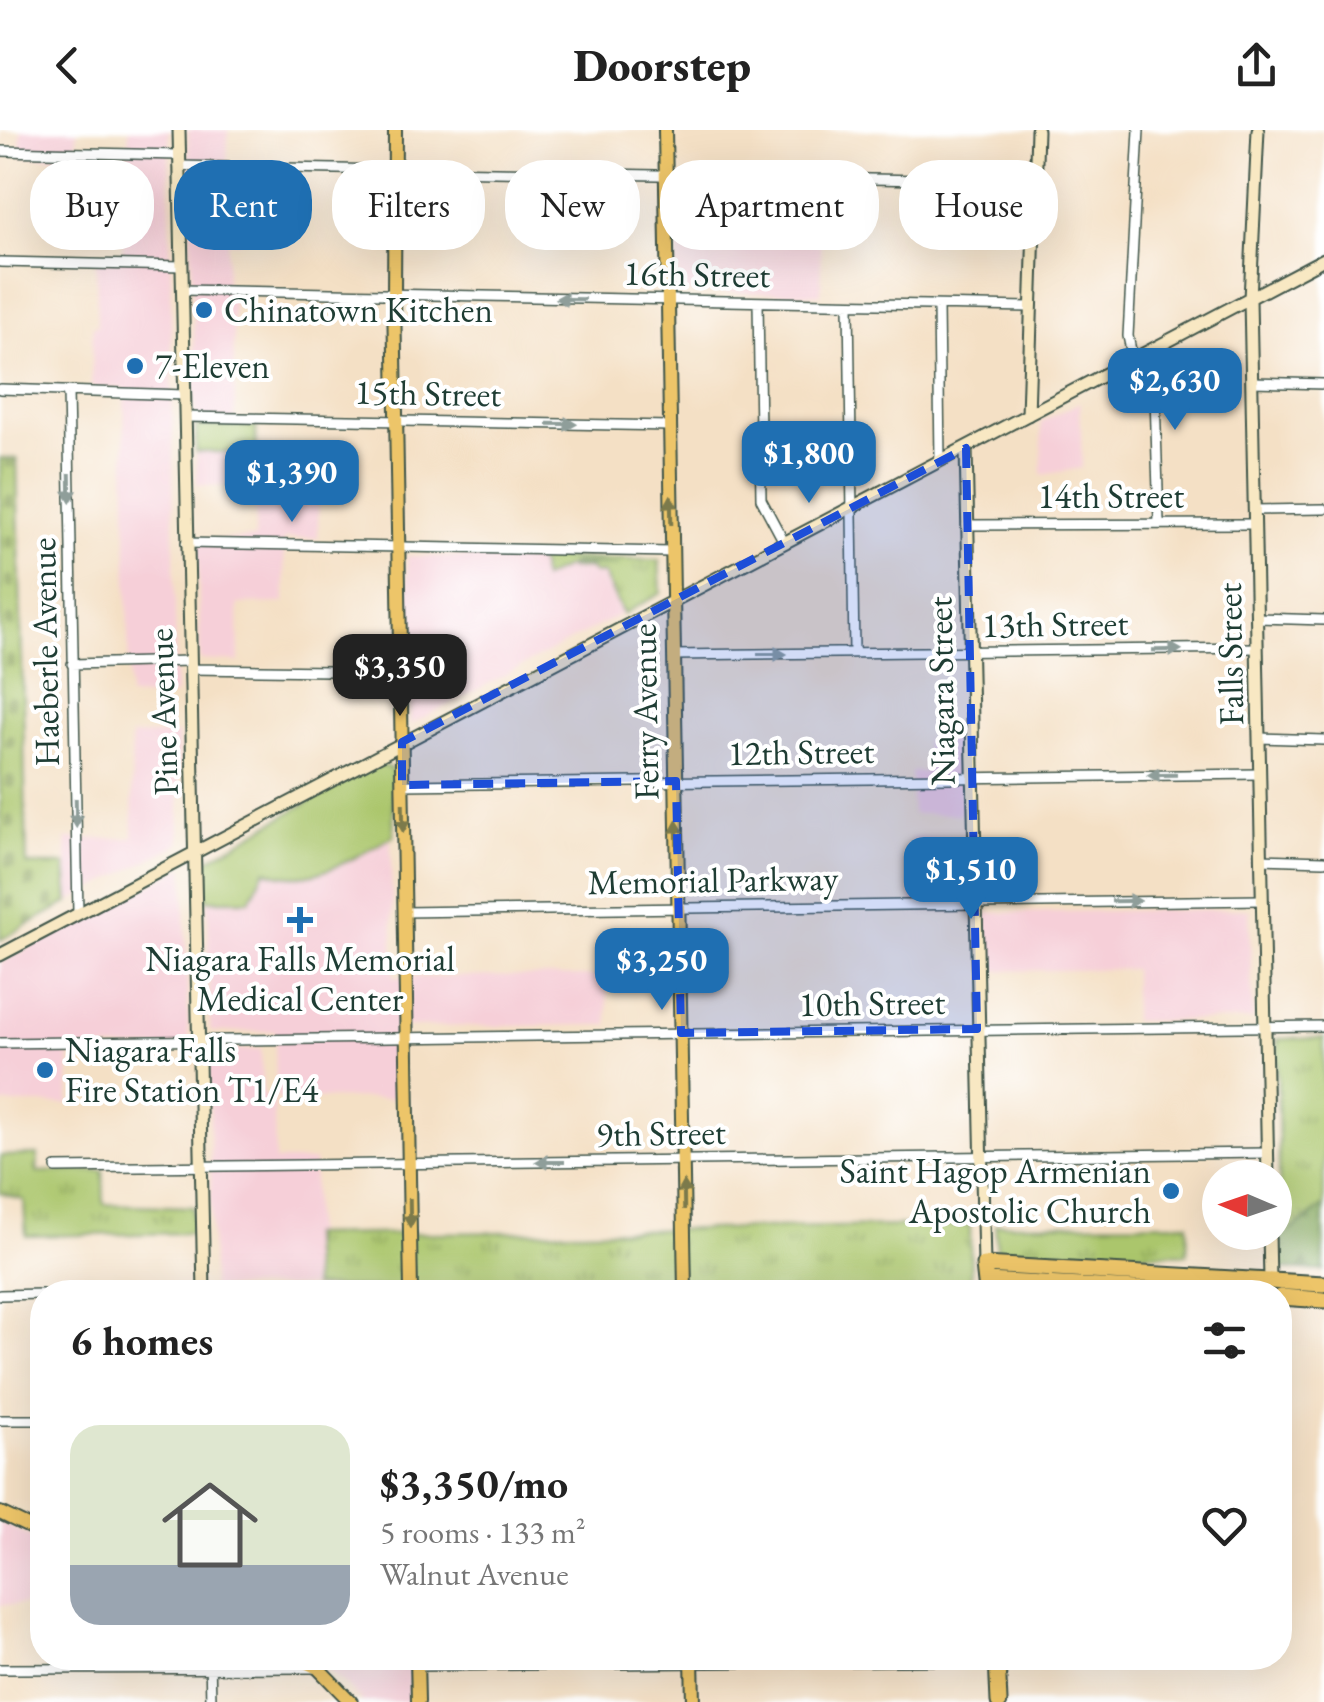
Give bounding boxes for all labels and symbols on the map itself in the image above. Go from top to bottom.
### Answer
street label: 16th Street [623,250,771,297]
place label: Chinatown Kitchen [224,287,493,332]
one-way arrow [554,290,586,306]
marker: Chinatown Kitchen [193,299,215,321]
place label: 7-Eleven [155,343,270,388]
pin: $2,630 [1094,348,1256,433]
marker: 7-Eleven [124,355,146,377]
street label: 15th Street [354,369,502,416]
one-way arrow [547,416,579,432]
pin: $1,800 [728,421,890,506]
pin: $1,390 [211,440,373,525]
one-way arrow [62,473,78,505]
street label: 14th Street [1038,473,1184,518]
one-way arrow [663,494,679,526]
street label: Haeberle Avenue [20,537,69,767]
street label: Falls Street [1206,582,1253,726]
street label: Niagara Street [916,596,965,786]
street label: 13th Street [981,600,1129,647]
street label: Ferry Avenue [620,623,669,801]
street label: Pine Avenue [137,628,188,796]
pin: $3,350 [319,634,481,719]
one-way arrow [1151,641,1183,657]
one-way arrow [756,646,788,662]
street label: 12th Street [727,728,875,775]
one-way arrow [1146,767,1178,783]
one-way arrow [68,798,84,829]
one-way arrow [395,803,411,835]
one-way arrow [669,819,685,851]
pin: $1,510 [890,837,1052,922]
street label: Memorial Parkway [587,855,839,904]
one-way arrow [1110,893,1142,909]
marker: Niagara Falls Memorial Medical Center [287,907,313,933]
pin: $3,250 [581,928,743,1013]
place label: Niagara Falls Memorial Medical Center [145,936,455,1021]
street label: 10th Street [798,979,946,1026]
place label: Niagara Falls Fire Station T1/E4 [65,1027,318,1112]
marker: Niagara Falls Fire Station T1/E4 [34,1059,56,1081]
street label: 9th Street [596,1109,726,1156]
place label: Saint Hagop Armenian Apostolic Church [839,1148,1151,1233]
one-way arrow [534,1154,566,1170]
north arrow [1202,1160,1292,1250]
one-way arrow [675,1179,691,1211]
marker: Saint Hagop Armenian Apostolic Church [1160,1180,1182,1202]
one-way arrow [402,1198,418,1230]

